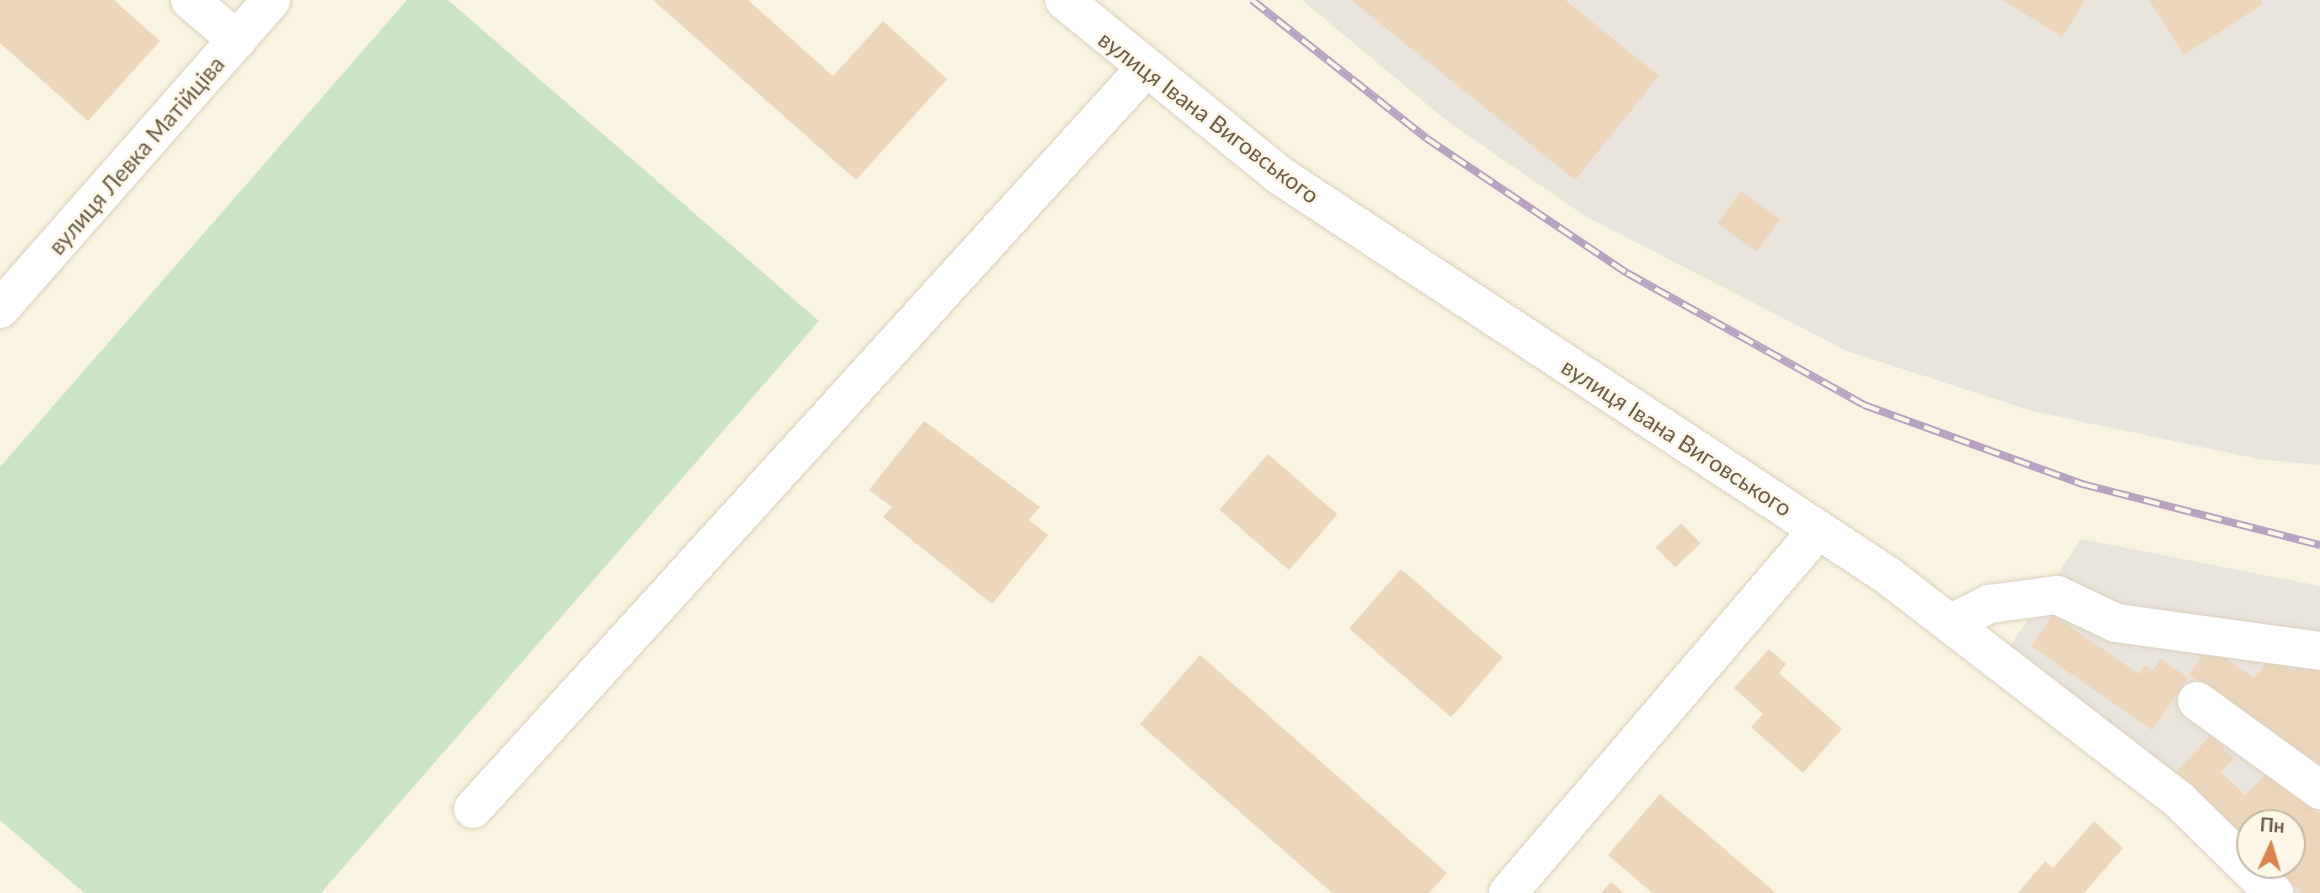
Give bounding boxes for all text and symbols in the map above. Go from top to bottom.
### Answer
street label: вулиця Івана Виговського [1093,25,1325,209]
street label: вулиця Левка Матійціва [42,50,230,260]
street label: вулиця Івана Виговського [1557,352,1797,522]
north arrow [2236,809,2306,879]
text: Пн [2259,812,2286,837]

